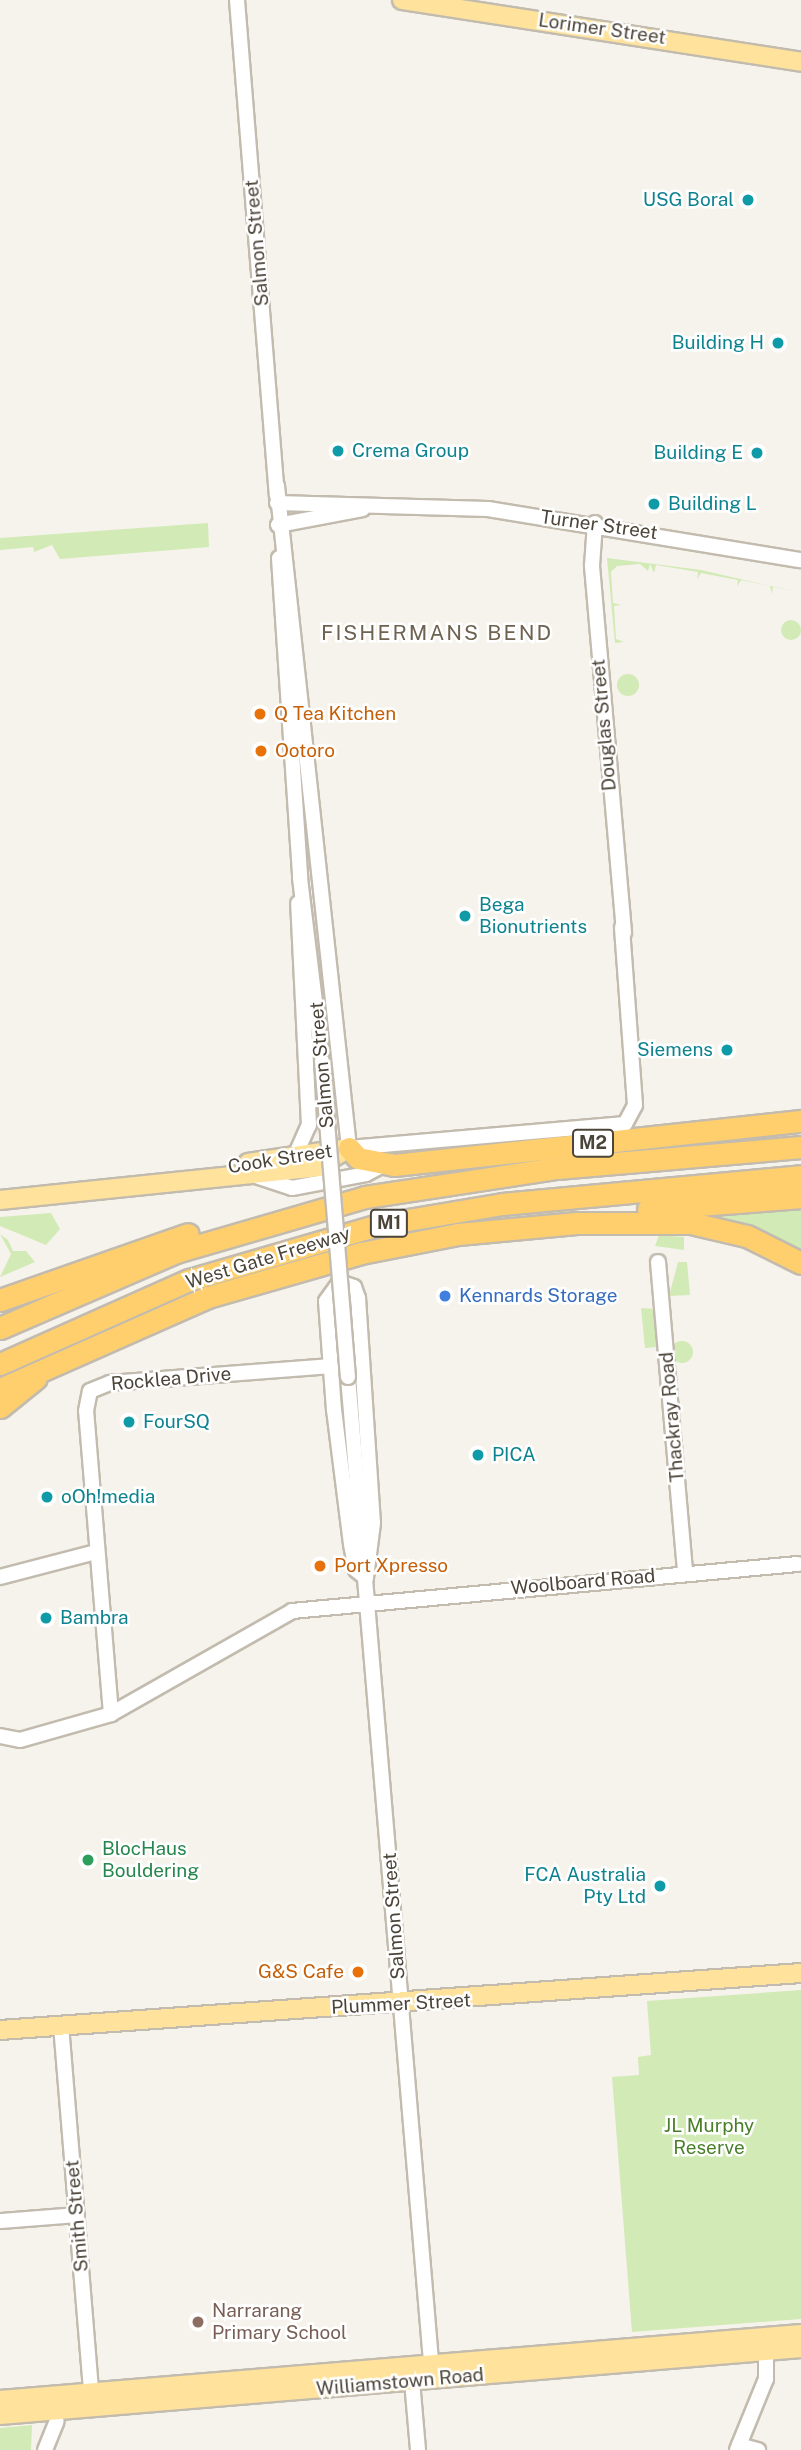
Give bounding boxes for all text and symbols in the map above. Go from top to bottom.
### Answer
street label: Lorimer Street [537,9,667,49]
street label: Salmon Street [240,179,274,307]
place label: USG Boral [643,189,734,211]
marker: USG Boral [740,192,756,208]
place label: Building H [672,332,764,354]
marker: Building H [770,335,786,351]
place label: Crema Group [352,440,469,462]
place label: Building E [654,442,743,464]
marker: Crema Group [330,443,346,459]
marker: Building E [749,445,765,461]
place label: Building L [668,493,757,515]
marker: Building L [646,496,662,512]
street label: Turner Street [539,505,659,545]
district label: FISHERMANS BEND [323,620,551,646]
street label: Douglas Street [587,658,621,792]
place label: Q Tea Kitchen [274,703,396,725]
marker: Q Tea Kitchen [252,706,268,722]
place label: Ootoro [275,740,335,762]
marker: Ootoro [253,743,269,759]
place label: Bega Bionutrients [479,894,587,938]
marker: Bega Bionutrients [457,908,473,924]
street label: Salmon Street [305,1001,339,1129]
place label: Siemens [637,1039,713,1061]
marker: Siemens [719,1042,735,1058]
road number: M2 [572,1128,614,1158]
street label: Cook Street [226,1140,334,1178]
road number: M1 [370,1208,408,1238]
street label: West Gate Freeway [183,1222,353,1294]
place label: Kennards Storage [459,1285,618,1307]
marker: Kennards Storage [437,1288,453,1304]
street label: Thackray Road [655,1351,689,1483]
street label: Rocklea Drive [110,1362,232,1396]
place label: FourSQ [143,1411,210,1433]
marker: FourSQ [121,1414,137,1430]
place label: PICA [492,1444,536,1466]
marker: PICA [470,1447,486,1463]
place label: oOh!media [61,1486,155,1508]
marker: oOh!media [39,1489,55,1505]
place label: Port Xpresso [334,1555,448,1577]
marker: Port Xpresso [312,1558,328,1574]
street label: Woolboard Road [510,1564,656,1600]
place label: Bambra [60,1607,129,1629]
marker: Bambra [38,1610,54,1626]
place label: BlocHaus Bouldering [102,1838,199,1882]
marker: BlocHaus Bouldering [80,1852,96,1868]
street label: Salmon Street [378,1852,410,1980]
place label: FCA Australia Pty Ltd [524,1864,646,1908]
marker: FCA Australia Pty Ltd [652,1878,668,1894]
place label: G&S Cafe [258,1961,344,1983]
marker: G&S Cafe [350,1964,366,1980]
street label: Plummer Street [331,1989,471,2019]
park label: JL Murphy Reserve [664,2115,754,2159]
street label: Smith Street [61,2159,93,2273]
place label: Narrarang Primary School [212,2300,347,2344]
marker: Narrarang Primary School [190,2314,206,2330]
street label: Williamstown Road [315,2363,485,2401]

